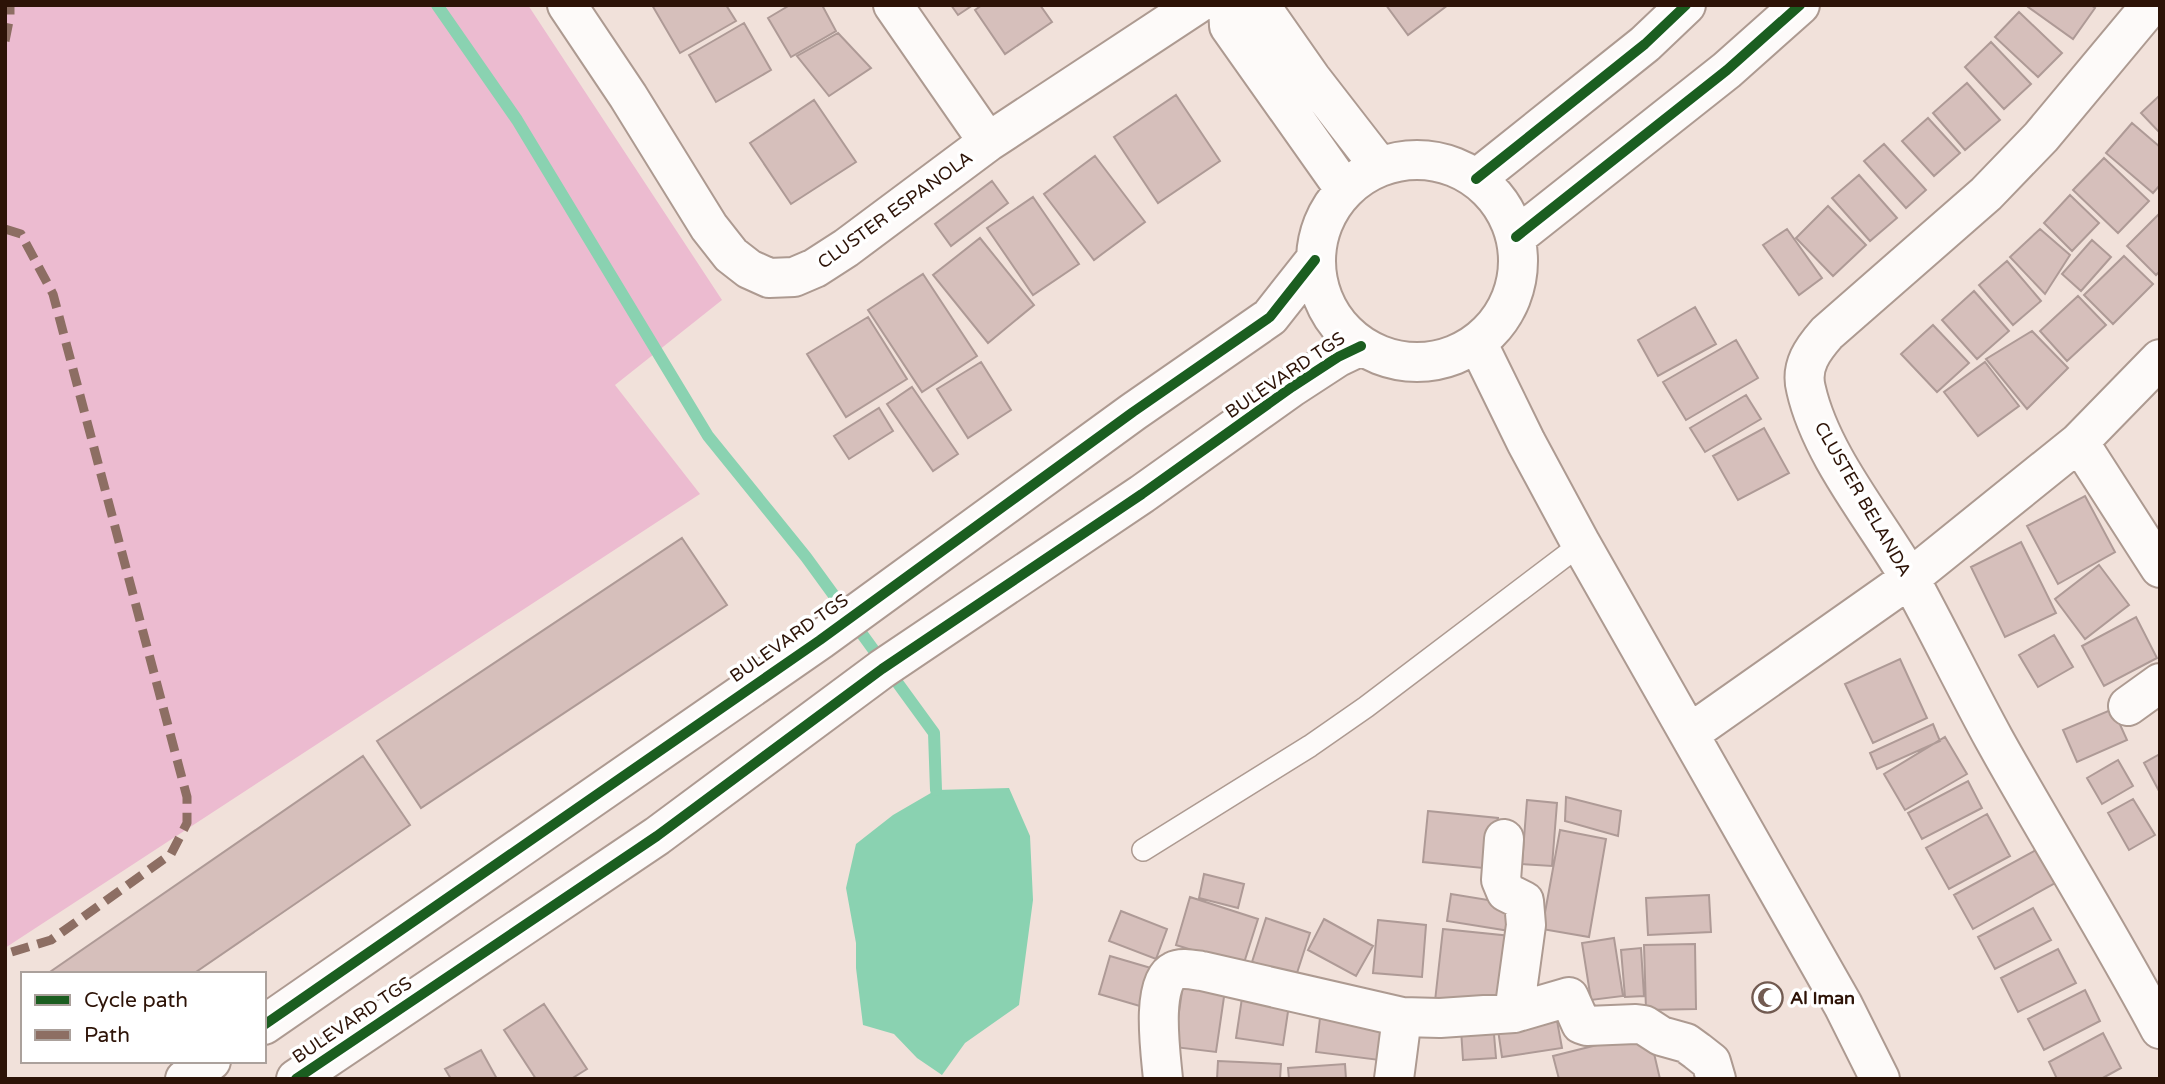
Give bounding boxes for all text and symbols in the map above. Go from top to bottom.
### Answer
street label: CLUSTER ESPANOLA [813,146,977,274]
street label: BULEVARD TGS [1221,327,1349,423]
street label: CLUSTER BELANDA [1810,418,1916,580]
street label: BULEVARD TGS [726,589,852,687]
legend [21,972,266,1063]
street label: BULEVARD TGS [288,972,416,1068]
mosque icon: Al Iman [1750,981,1784,1015]
place label: Al Iman [1790,987,1855,1009]
text: Cycle path [84,988,188,1013]
text: Path [84,1023,130,1048]

